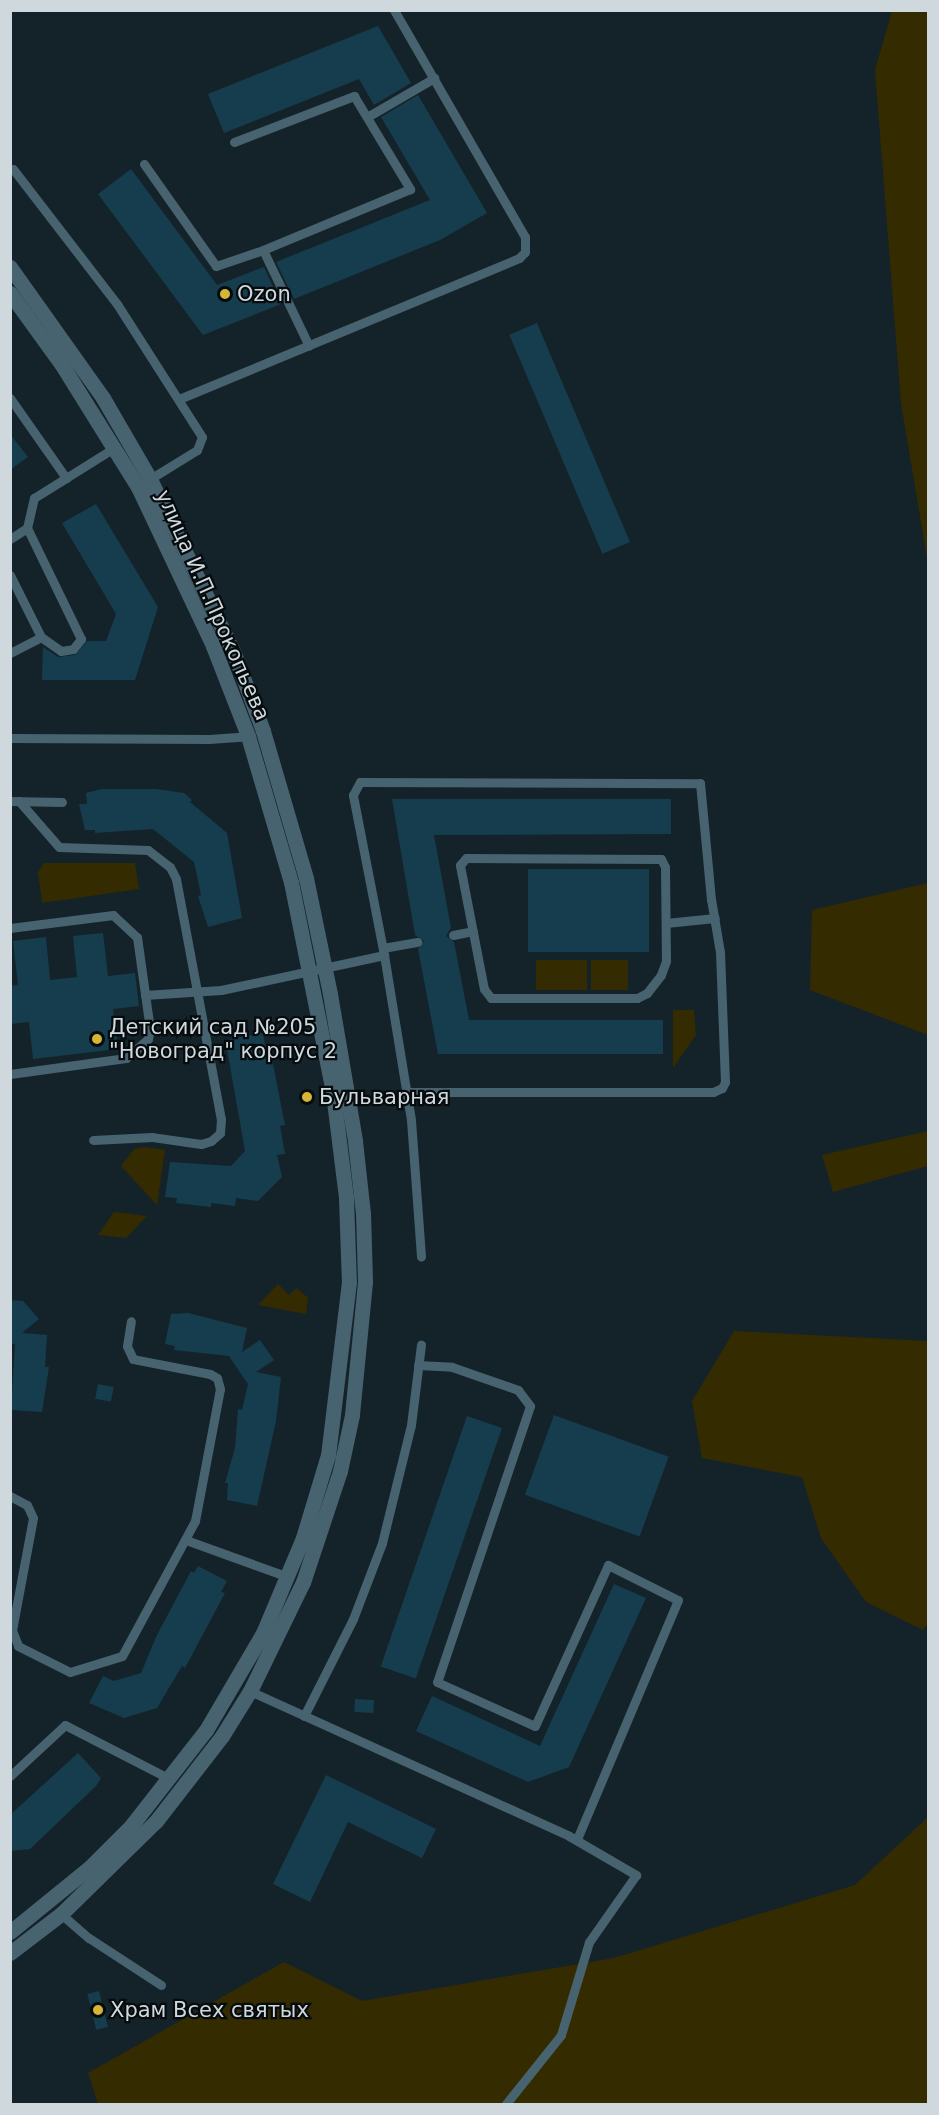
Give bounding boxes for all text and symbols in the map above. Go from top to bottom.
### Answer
place label: Ozon [237,281,291,307]
marker: Ozon [218,287,232,301]
street label: улица И.П.Прокопьева [151,486,275,724]
place label: Детский сад №205 "Новоград" корпус 2 [109,1014,337,1064]
marker: Детский сад №205 "Новоград" корпус 2 [90,1032,104,1046]
place label: Бульварная [319,1084,449,1110]
marker: Бульварная [300,1090,314,1104]
place label: Храм Всех святых [110,1997,309,2023]
marker: Храм Всех святых [91,2003,105,2017]

